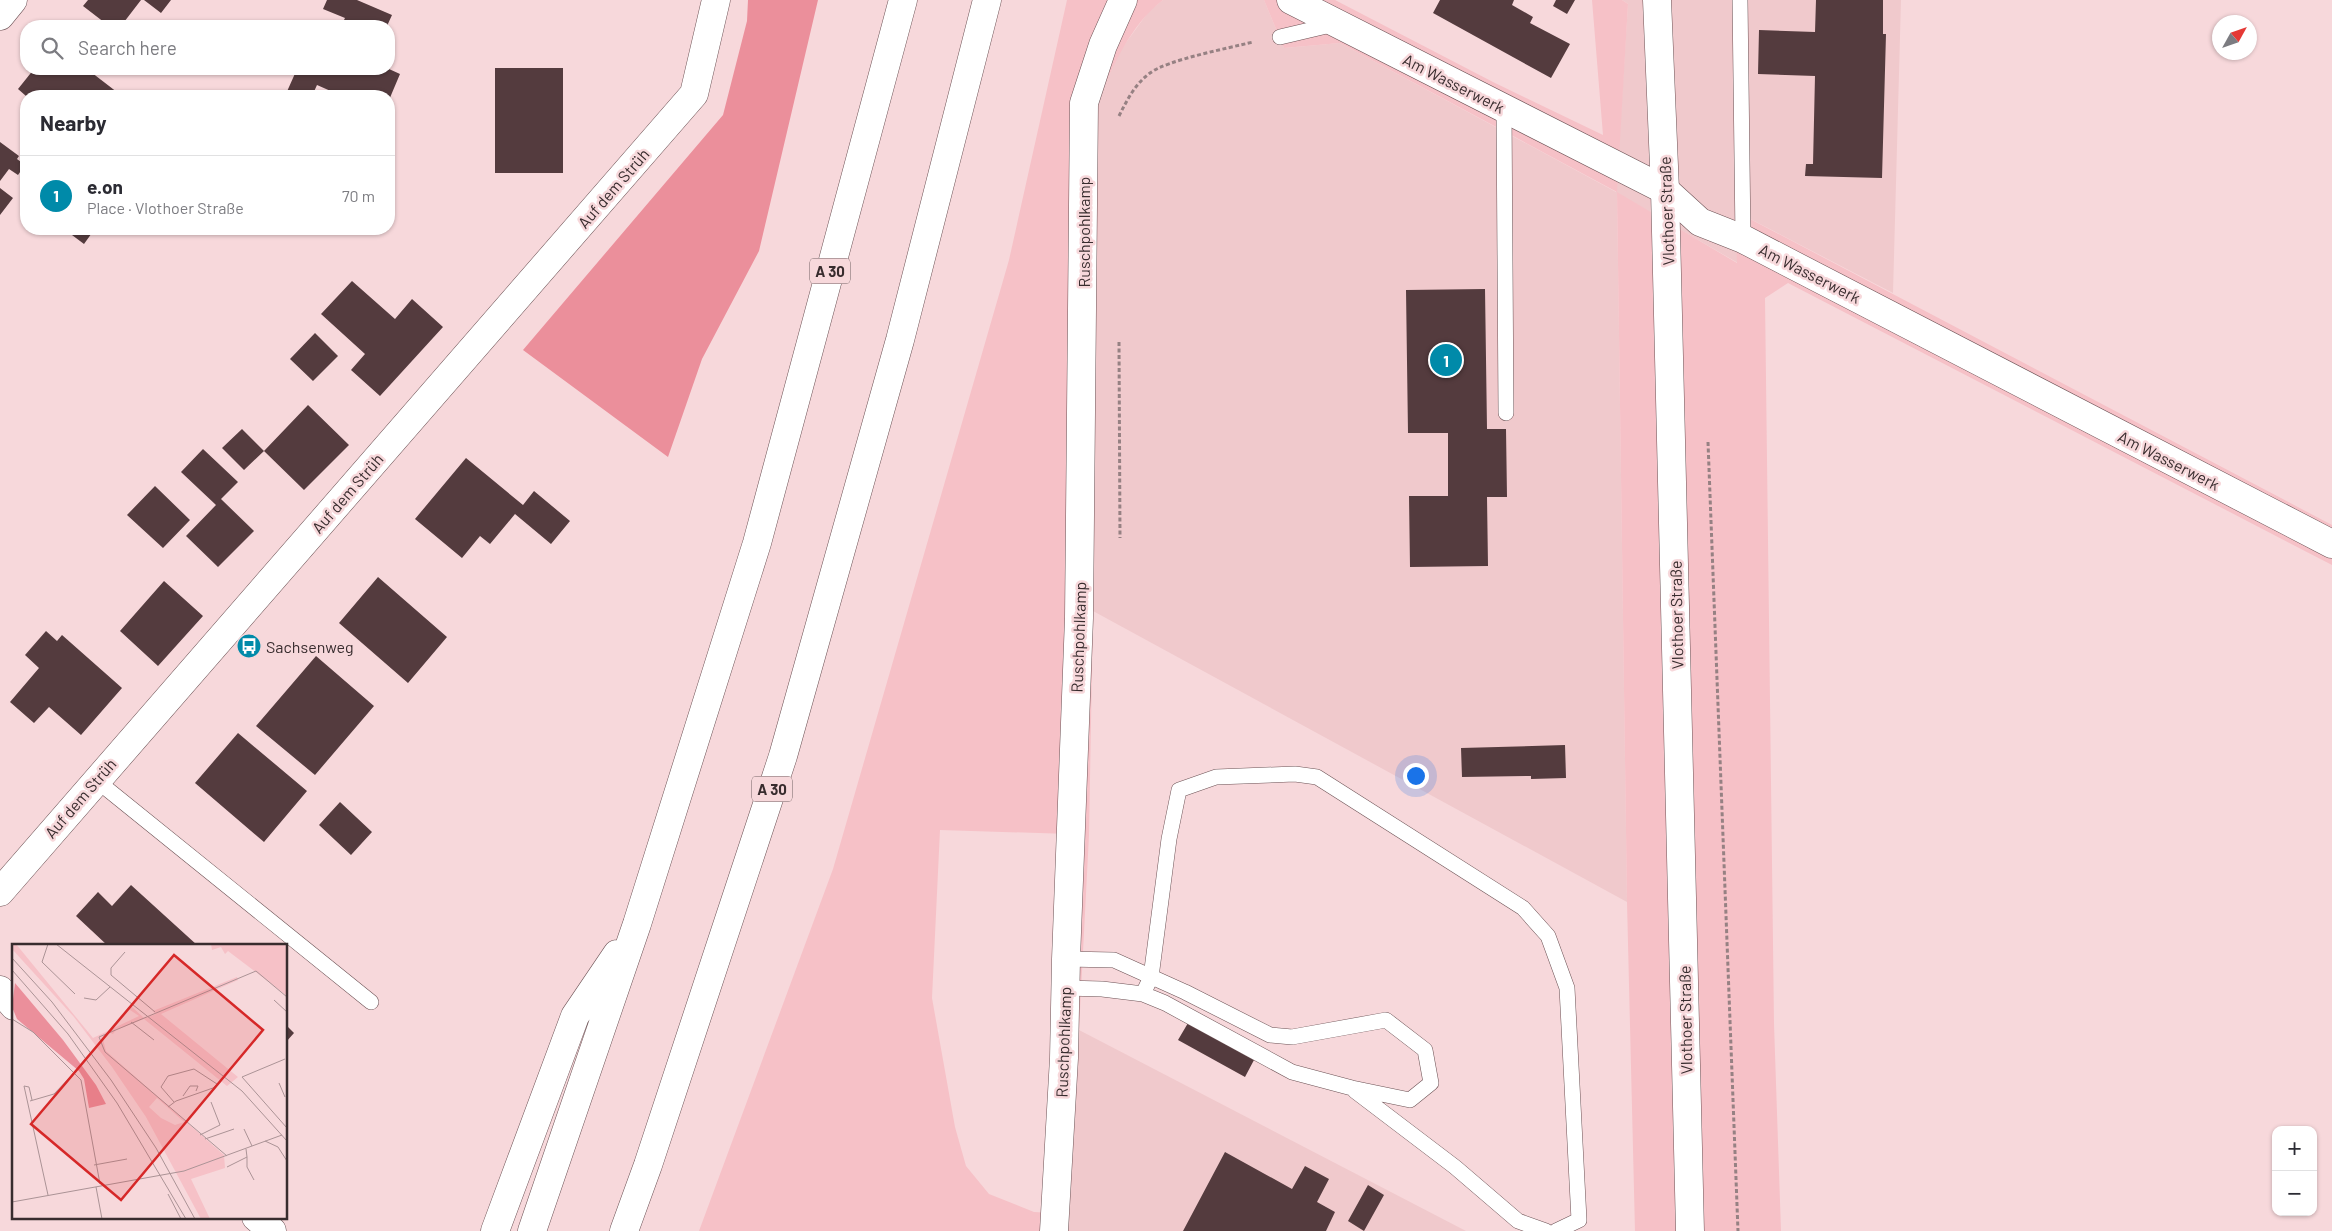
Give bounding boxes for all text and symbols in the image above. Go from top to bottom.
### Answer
north arrow [2212,15,2257,60]
search box [20,20,395,75]
icon: search [38,34,66,62]
text: Search here [78,36,177,59]
street label: Am Wasserwerk [1400,49,1508,117]
text: Nearby [40,110,106,135]
street label: Auf dem Strüh [573,144,653,232]
street label: Vlothoer Straße [1655,156,1677,266]
text: e.on [87,175,123,198]
street label: Ruschpohlkamp [1074,177,1093,287]
text: 1 [53,186,59,205]
text: 70 m [342,186,375,205]
text: Place · Vlothoer Straße [87,198,244,217]
street label: Am Wasserwerk [1756,239,1864,307]
road number: A 30 [810,258,850,284]
pin: 1 [1430,341,1462,379]
street label: Am Wasserwerk [2115,426,2223,494]
street label: Auf dem Strüh [307,449,387,537]
street label: Vlothoer Straße [1666,560,1686,670]
street label: Ruschpohlkamp [1067,581,1089,693]
bus stop icon: Sachsenweg [236,633,262,659]
place label: Sachsenweg [266,637,354,656]
street label: Auf dem Strüh [40,754,120,842]
your location [1403,763,1429,789]
road number: A 30 [752,776,792,802]
inset map [12,944,288,1218]
street label: Vlothoer Straße [1675,965,1695,1075]
street label: Ruschpohlkamp [1052,986,1074,1098]
map controls [2272,1126,2317,1216]
button: + [2272,1126,2317,1171]
button: − [2272,1171,2317,1216]

